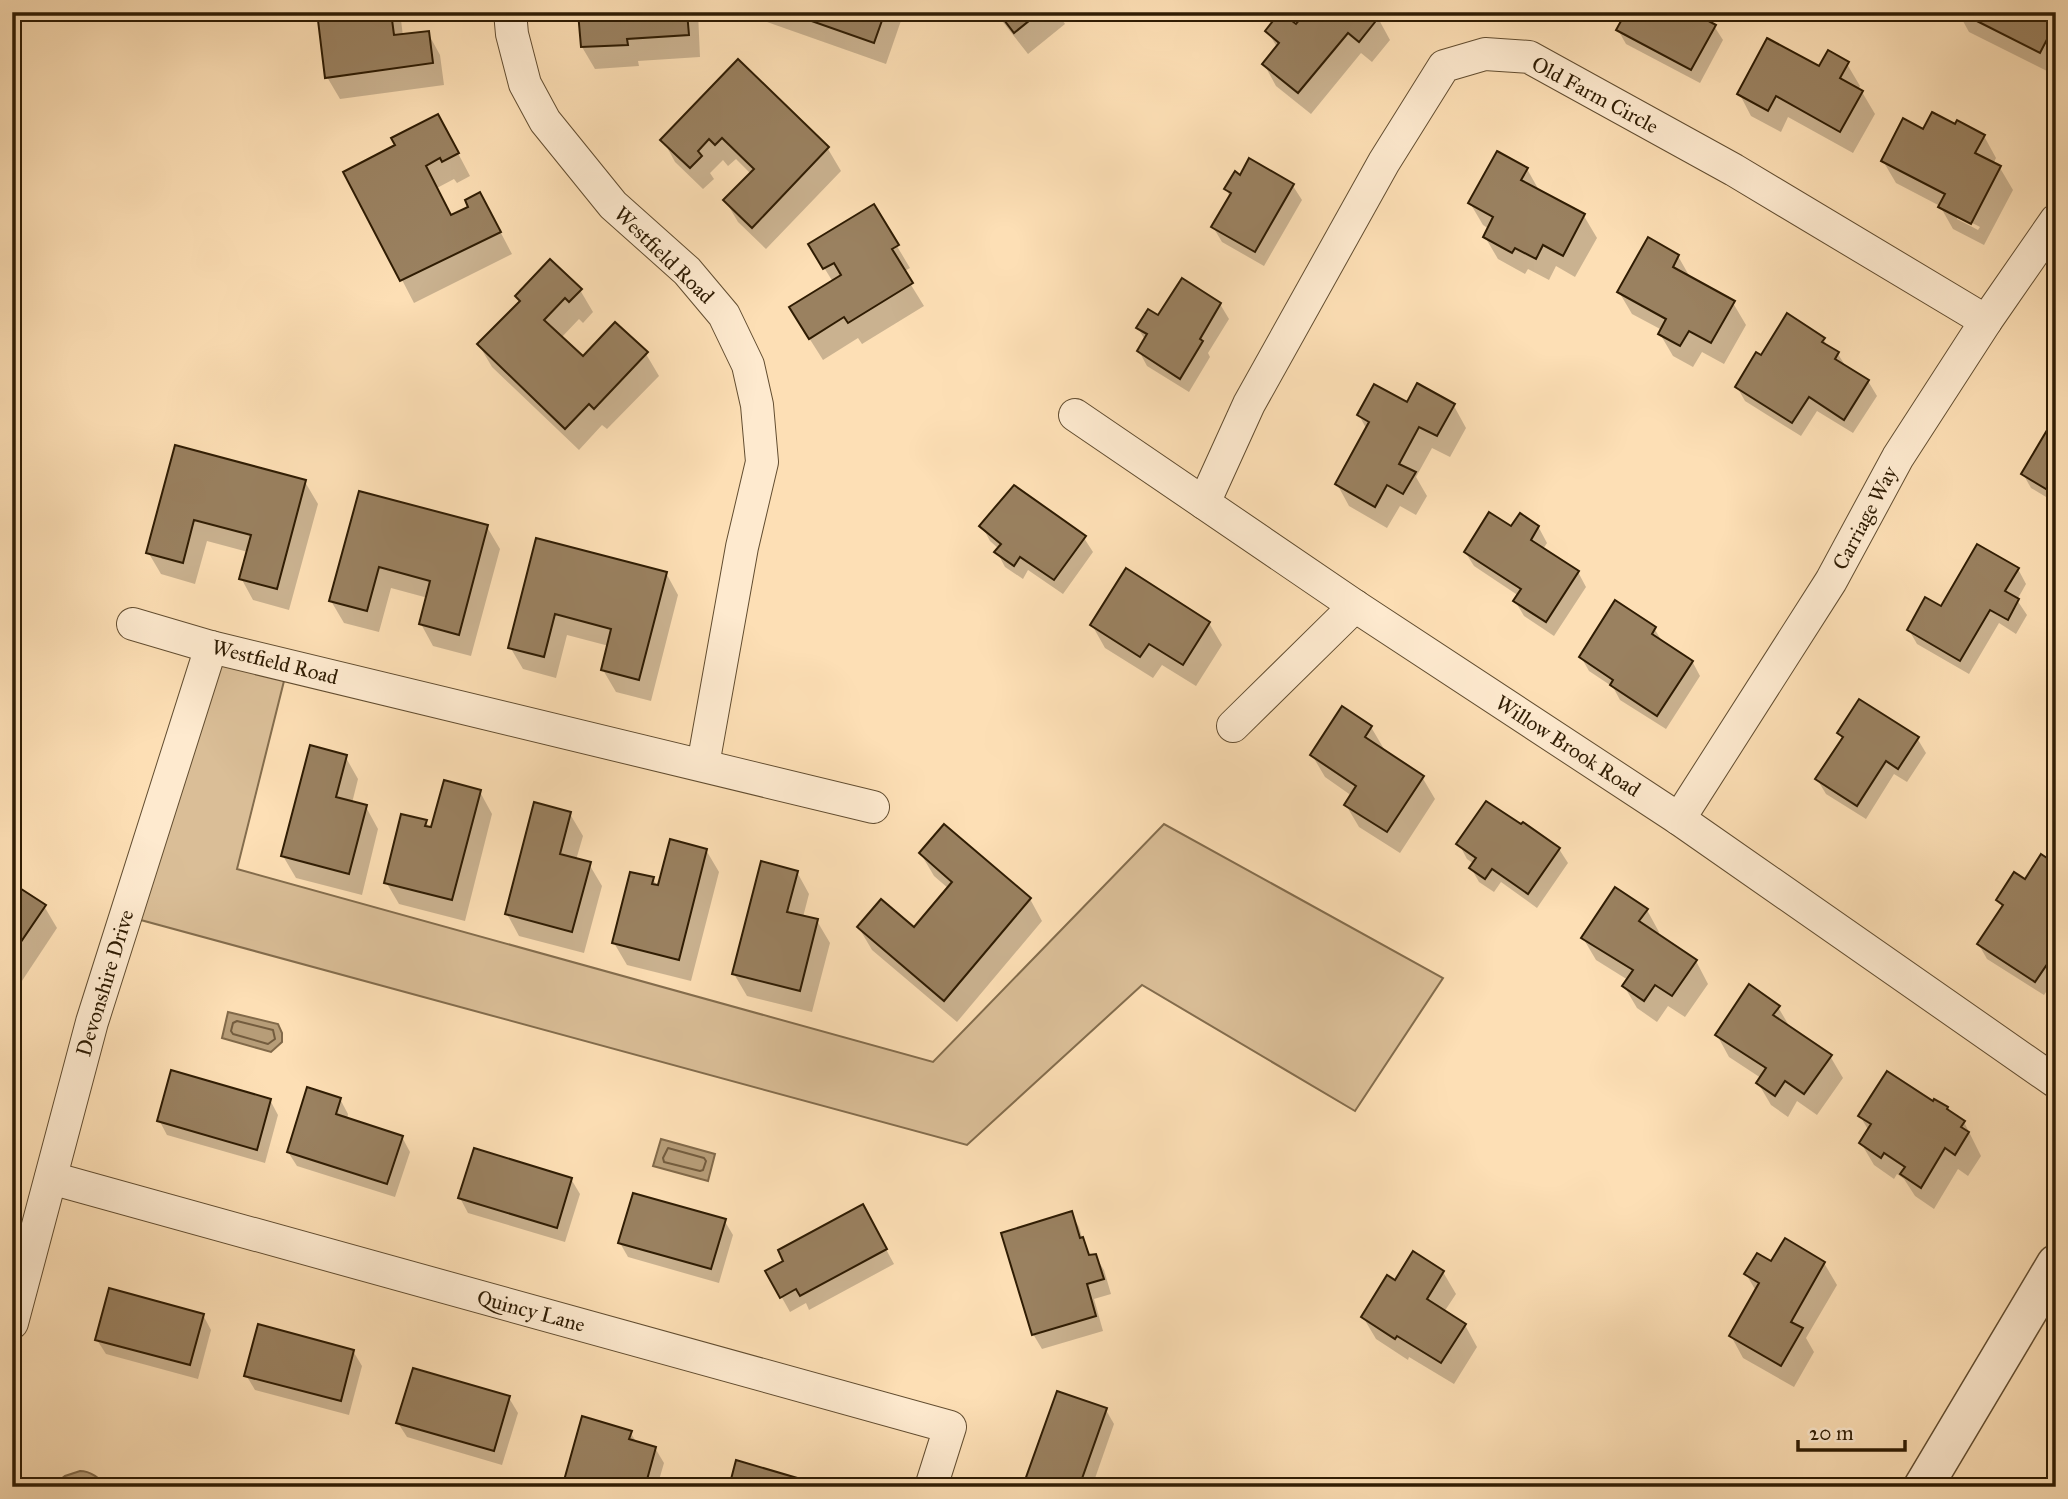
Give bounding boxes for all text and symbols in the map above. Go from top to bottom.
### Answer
street label: Old Farm Circle [1527,51,1663,139]
street label: Westfield Road [608,201,720,310]
street label: Carriage Way [1827,461,1904,574]
street label: Westfield Road [209,634,341,690]
street label: Willow Brook Road [1491,689,1646,803]
street label: Devonshire Drive [70,906,140,1059]
street label: Quincy Lane [474,1284,588,1338]
scale bar [1798,1408,1905,1452]
text: 20 m [1809,1420,1854,1446]

